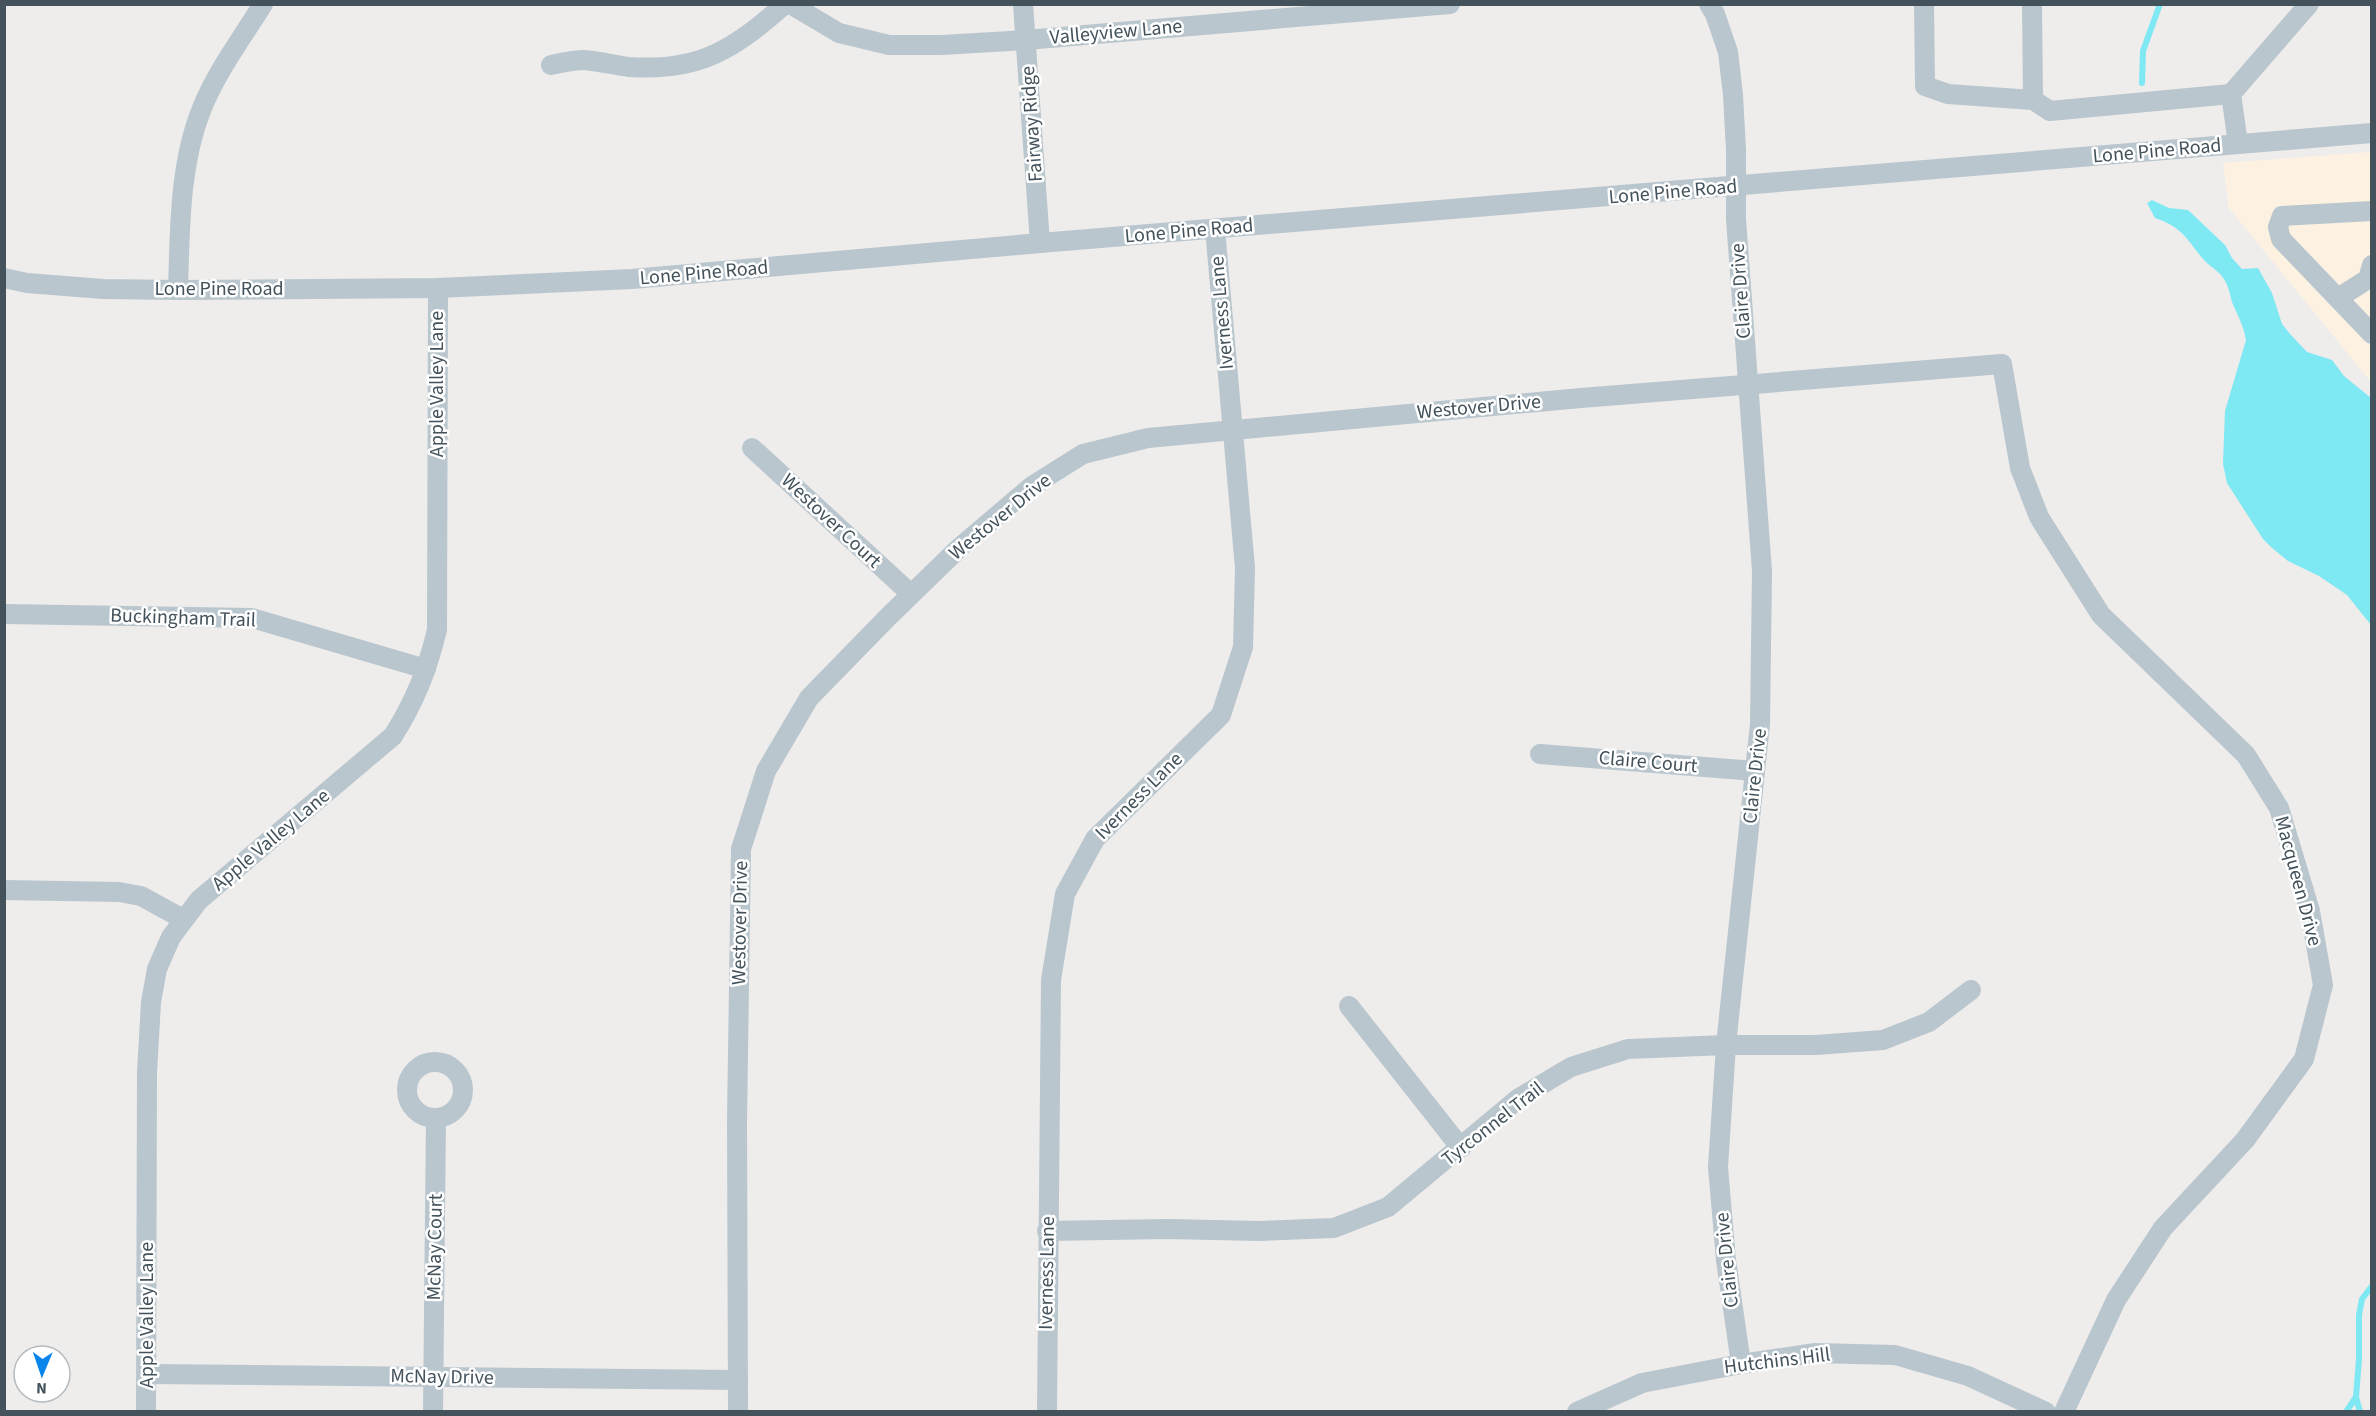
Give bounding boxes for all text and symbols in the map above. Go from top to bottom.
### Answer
street label: Valleyview Lane [1049,12,1183,52]
street label: Fairway Ridge [1014,65,1050,183]
street label: Lone Pine Road [2091,131,2223,171]
street label: Lone Pine Road [1607,172,1739,212]
street label: Lone Pine Road [1123,211,1255,251]
street label: Claire Drive [1724,242,1758,340]
street label: Lone Pine Road [638,253,770,293]
street label: Iverness Lane [1203,255,1241,371]
street label: Lone Pine Road [154,275,284,303]
street label: Apple Valley Lane [423,311,451,457]
street label: Westover Drive [1416,388,1542,426]
street label: Westover Court [775,467,887,575]
street label: Westover Drive [943,467,1057,567]
street label: Buckingham Trail [110,601,256,635]
street label: Claire Drive [1736,727,1774,825]
street label: Claire Court [1597,744,1699,780]
street label: Iverness Lane [1089,746,1189,846]
street label: Apple Valley Lane [206,782,336,898]
street label: Macqueen Drive [2267,813,2329,949]
street label: Westover Drive [725,861,755,985]
street label: Tyrconnel Trail [1436,1075,1550,1173]
street label: McNay Court [420,1193,450,1301]
street label: Claire Drive [1708,1211,1746,1309]
street label: Iverness Lane [1032,1216,1062,1330]
street label: Apple Valley Lane [133,1242,161,1388]
street label: Hutchins Hill [1722,1341,1832,1381]
north arrow [12,1344,72,1404]
street label: McNay Drive [390,1362,494,1392]
text: N [36,1377,47,1399]

